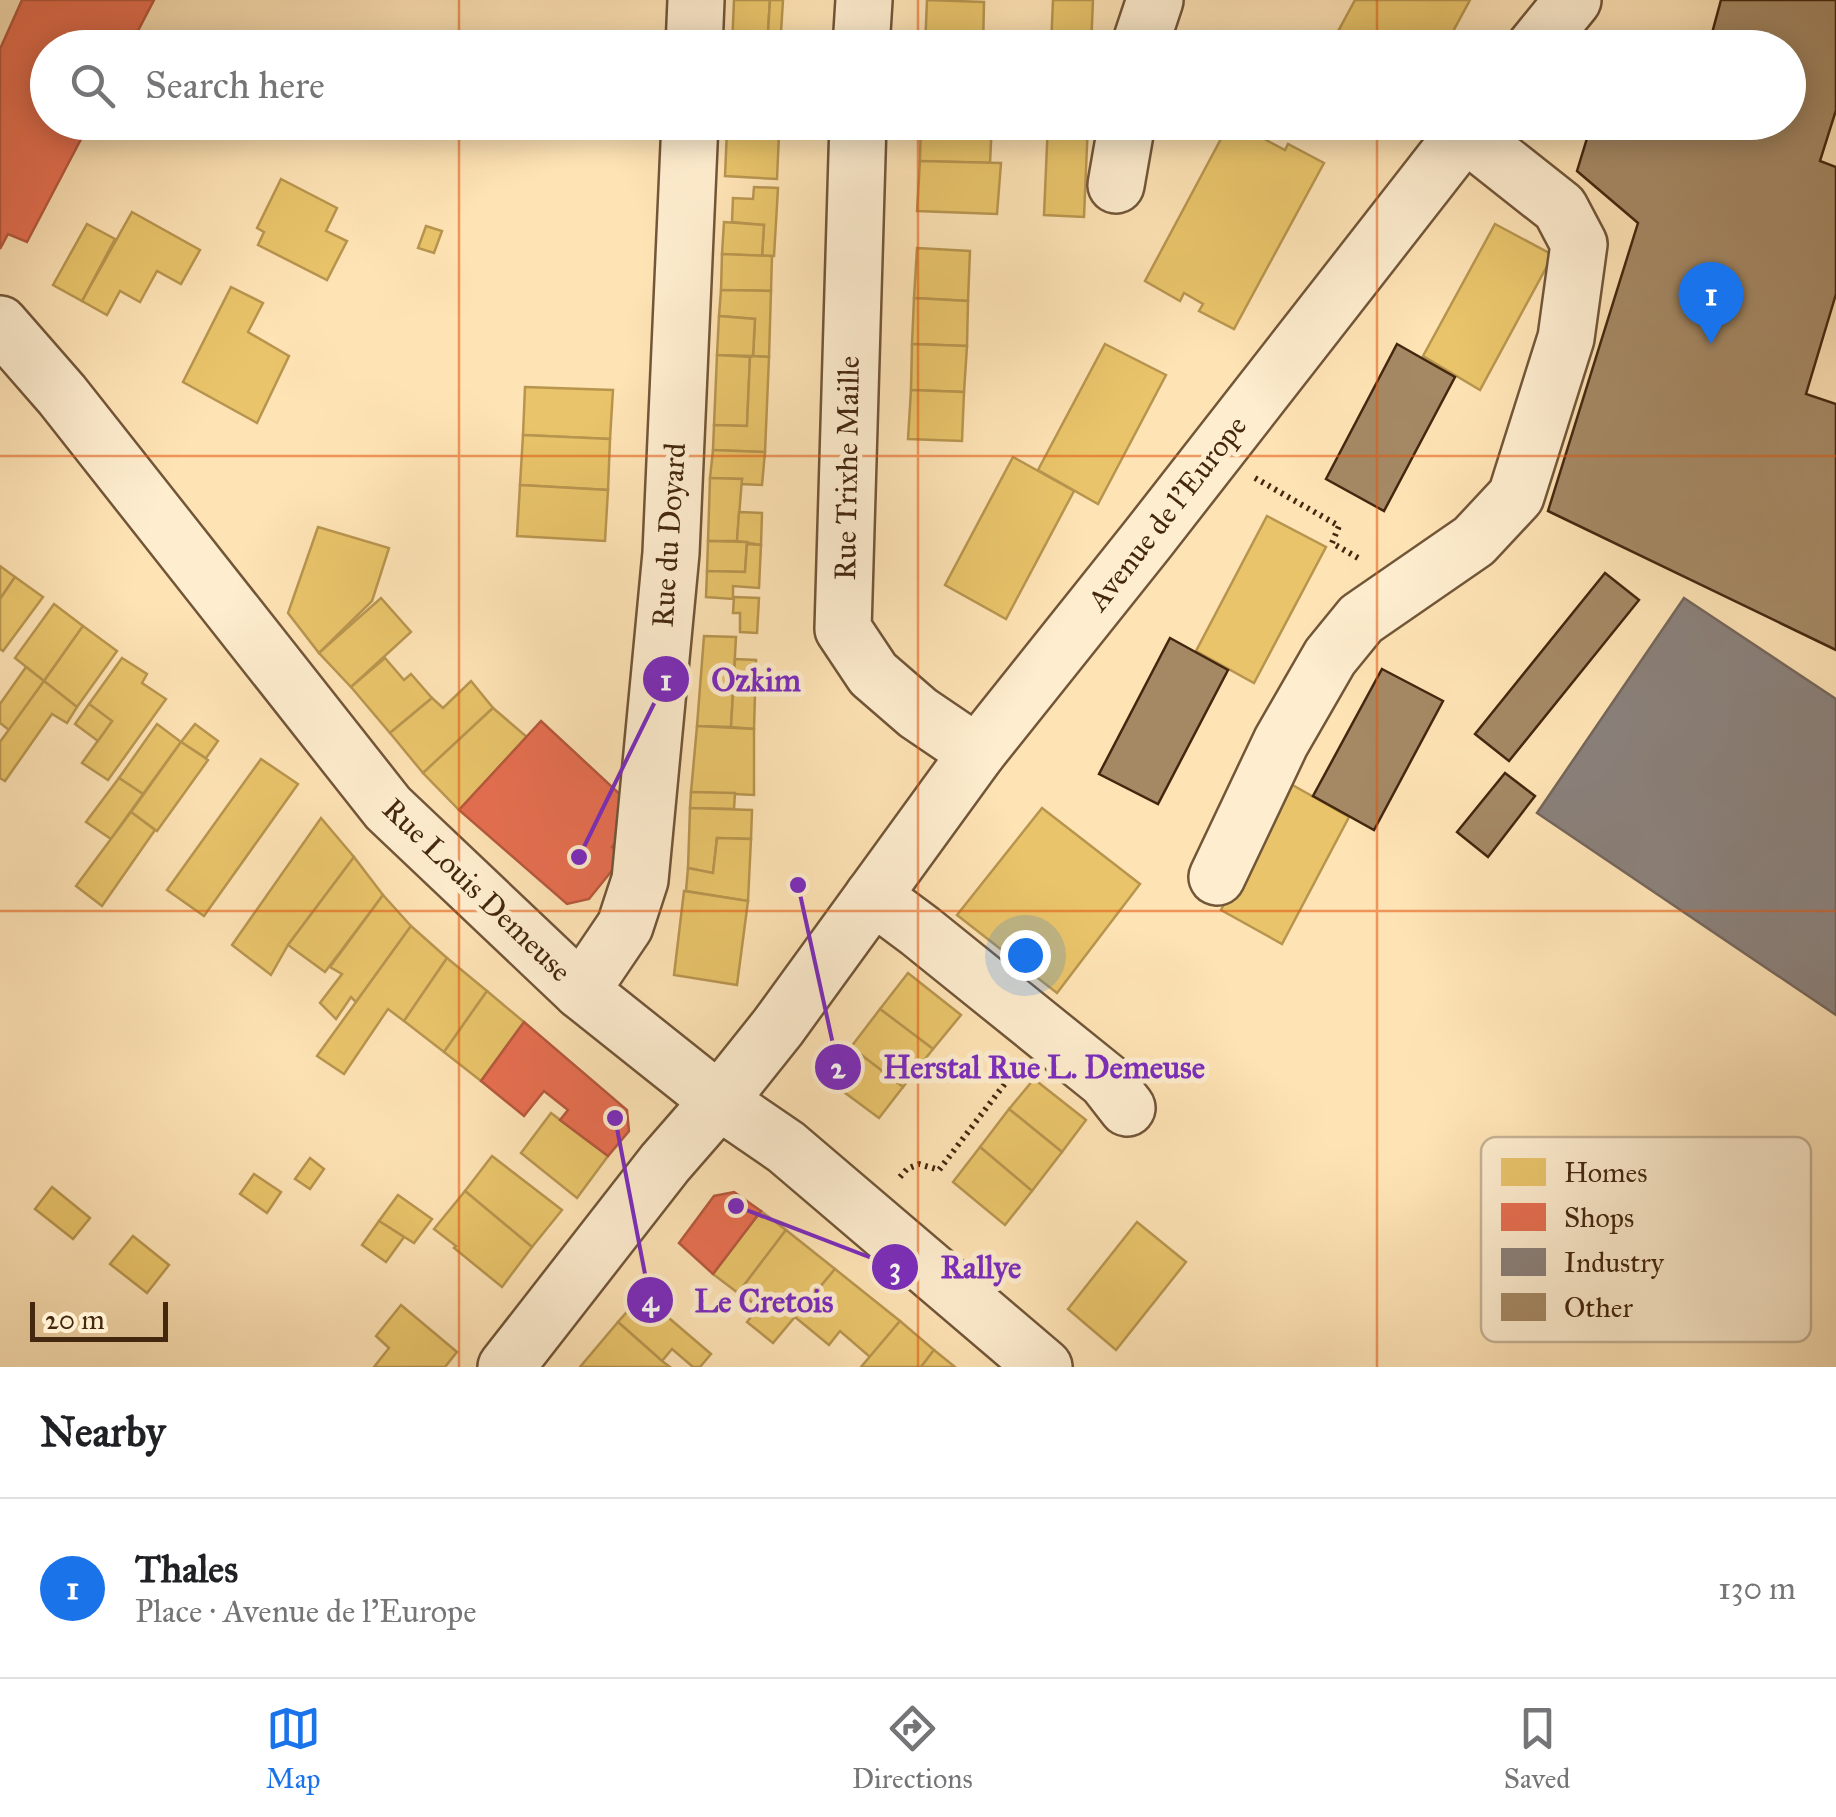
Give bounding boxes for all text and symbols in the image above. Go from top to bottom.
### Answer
search box [30,30,1806,140]
icon: search [65,58,120,113]
text: Search here [145,62,325,108]
pin: 1 [1678,262,1744,344]
street label: Rue Trixhe Maille [827,355,867,581]
street label: Avenue de l'Europe [1078,408,1254,619]
street label: Rue du Doyard [645,442,693,628]
callout: Ozkim [641,648,821,710]
text: Ozkim [711,661,801,700]
text: 1 [660,662,672,698]
street label: Rue Louis Demeuse [375,791,579,989]
your location [1000,930,1051,981]
callout: Herstal Rue L. Demeuse [813,1036,1225,1098]
text: Herstal Rue L. Demeuse [883,1048,1205,1087]
text: 2 [831,1050,847,1086]
legend [1481,1137,1811,1342]
text: Homes [1564,1155,1647,1190]
text: Shops [1564,1200,1634,1235]
callout: Rallye [870,1236,1041,1298]
text: Industry [1564,1245,1665,1280]
text: Rallye [941,1248,1021,1287]
text: 3 [889,1250,901,1286]
callout: Le Cretois [625,1269,854,1331]
text: Le Cretois [695,1282,834,1321]
text: 4 [642,1283,660,1319]
text: Other [1564,1290,1633,1325]
scale bar [30,1297,168,1342]
text: 20 m [45,1302,105,1337]
text: Nearby [40,1406,165,1458]
text: Thales [135,1546,238,1592]
text: 1 [66,1569,79,1608]
text: 130 m [1718,1569,1796,1608]
text: Place · Avenue de l'Europe [135,1592,476,1631]
tab: Map [266,1701,321,1796]
tab: Directions [852,1701,973,1796]
tab: Saved [1504,1701,1570,1796]

